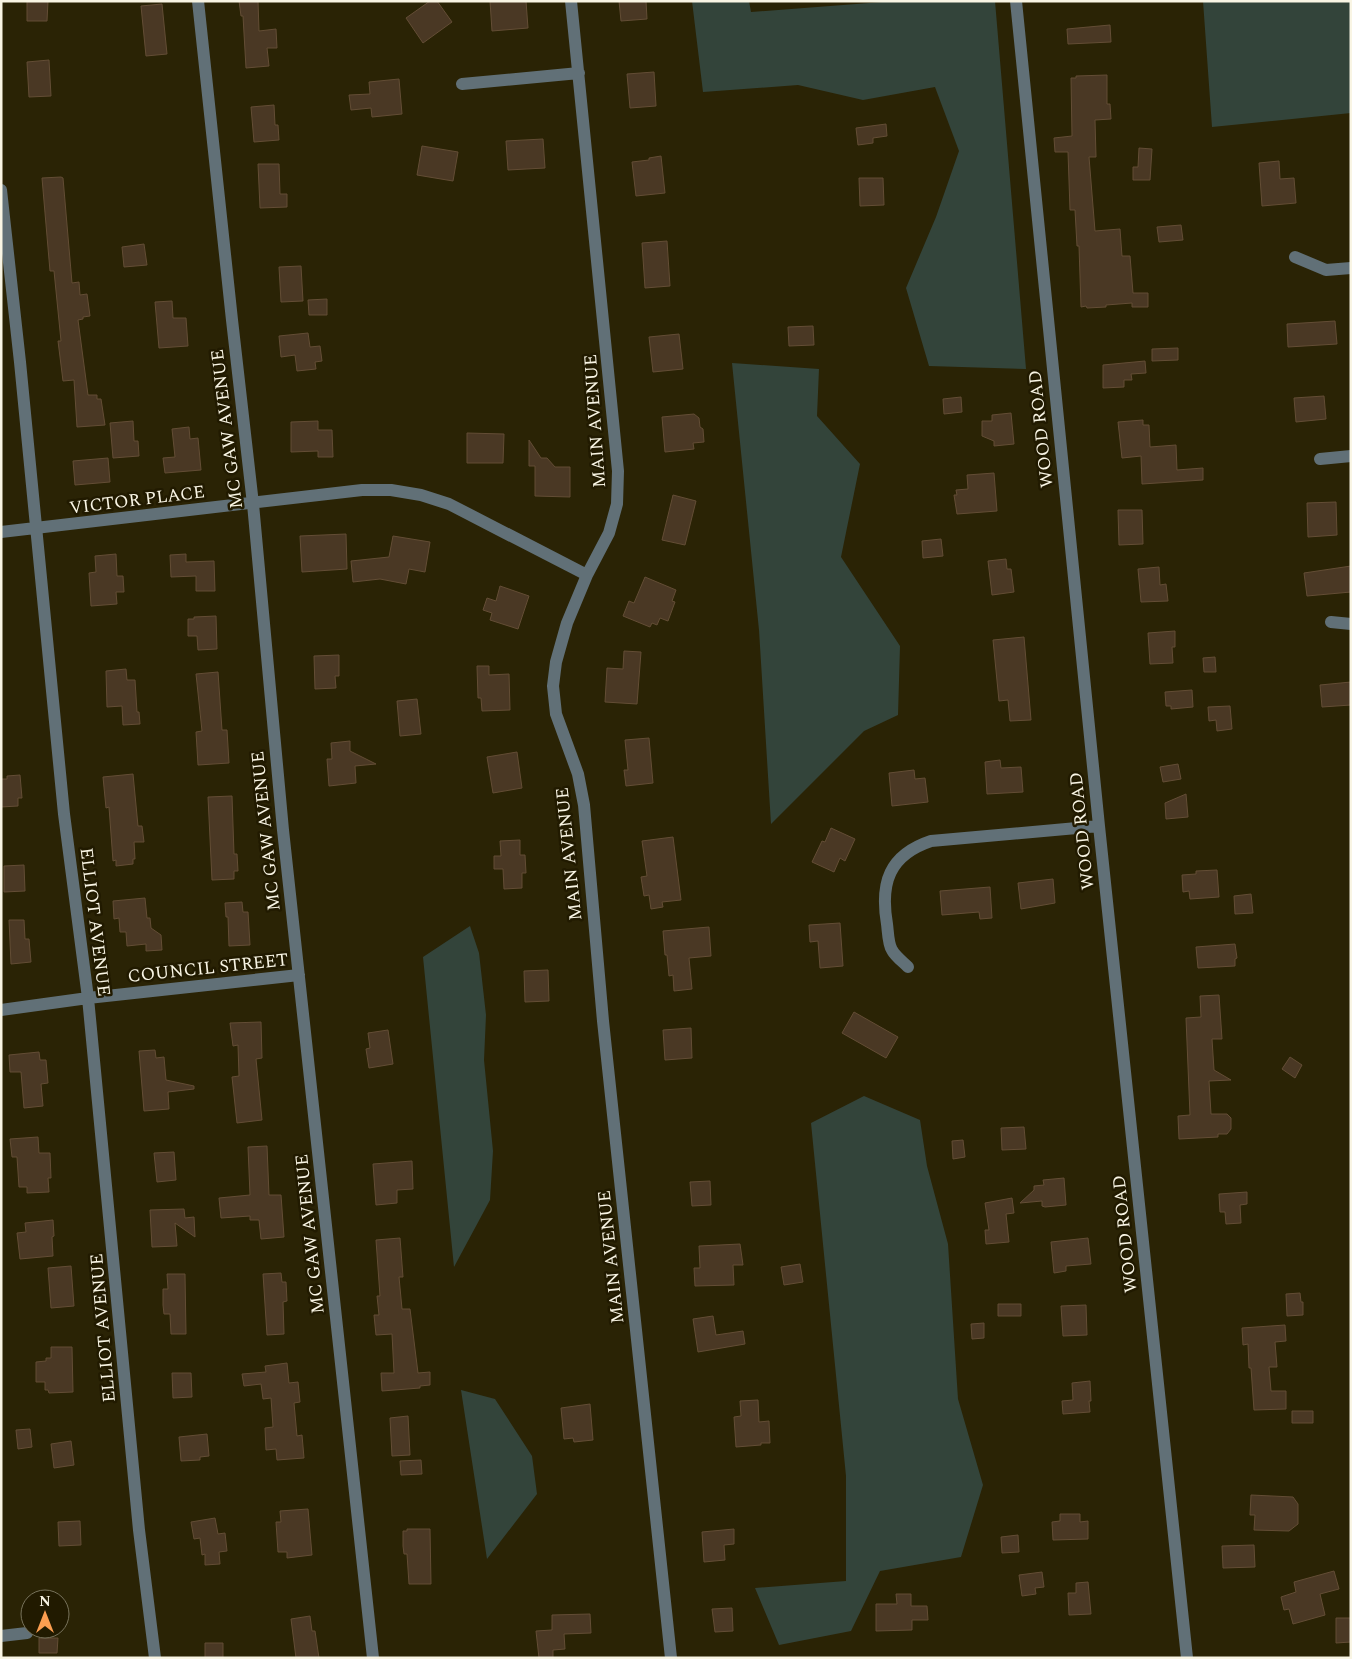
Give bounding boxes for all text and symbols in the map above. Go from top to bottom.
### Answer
street label: MC GAW AVENUE [204,348,250,510]
street label: MAIN AVENUE [577,353,613,489]
street label: WOOD ROAD [1021,369,1061,489]
street label: VICTOR PLACE [68,478,206,522]
street label: MC GAW AVENUE [244,750,288,912]
street label: WOOD ROAD [1062,771,1102,891]
street label: MAIN AVENUE [549,786,589,922]
street label: ELLIOT AVENUE [72,846,118,998]
street label: COUNCIL STREET [126,946,290,990]
street label: MC GAW AVENUE [288,1153,332,1315]
street label: WOOD ROAD [1105,1174,1145,1294]
street label: MAIN AVENUE [591,1189,631,1325]
street label: ELLIOT AVENUE [83,1252,123,1404]
north arrow [20,1589,70,1639]
text: N [39,1591,51,1612]

